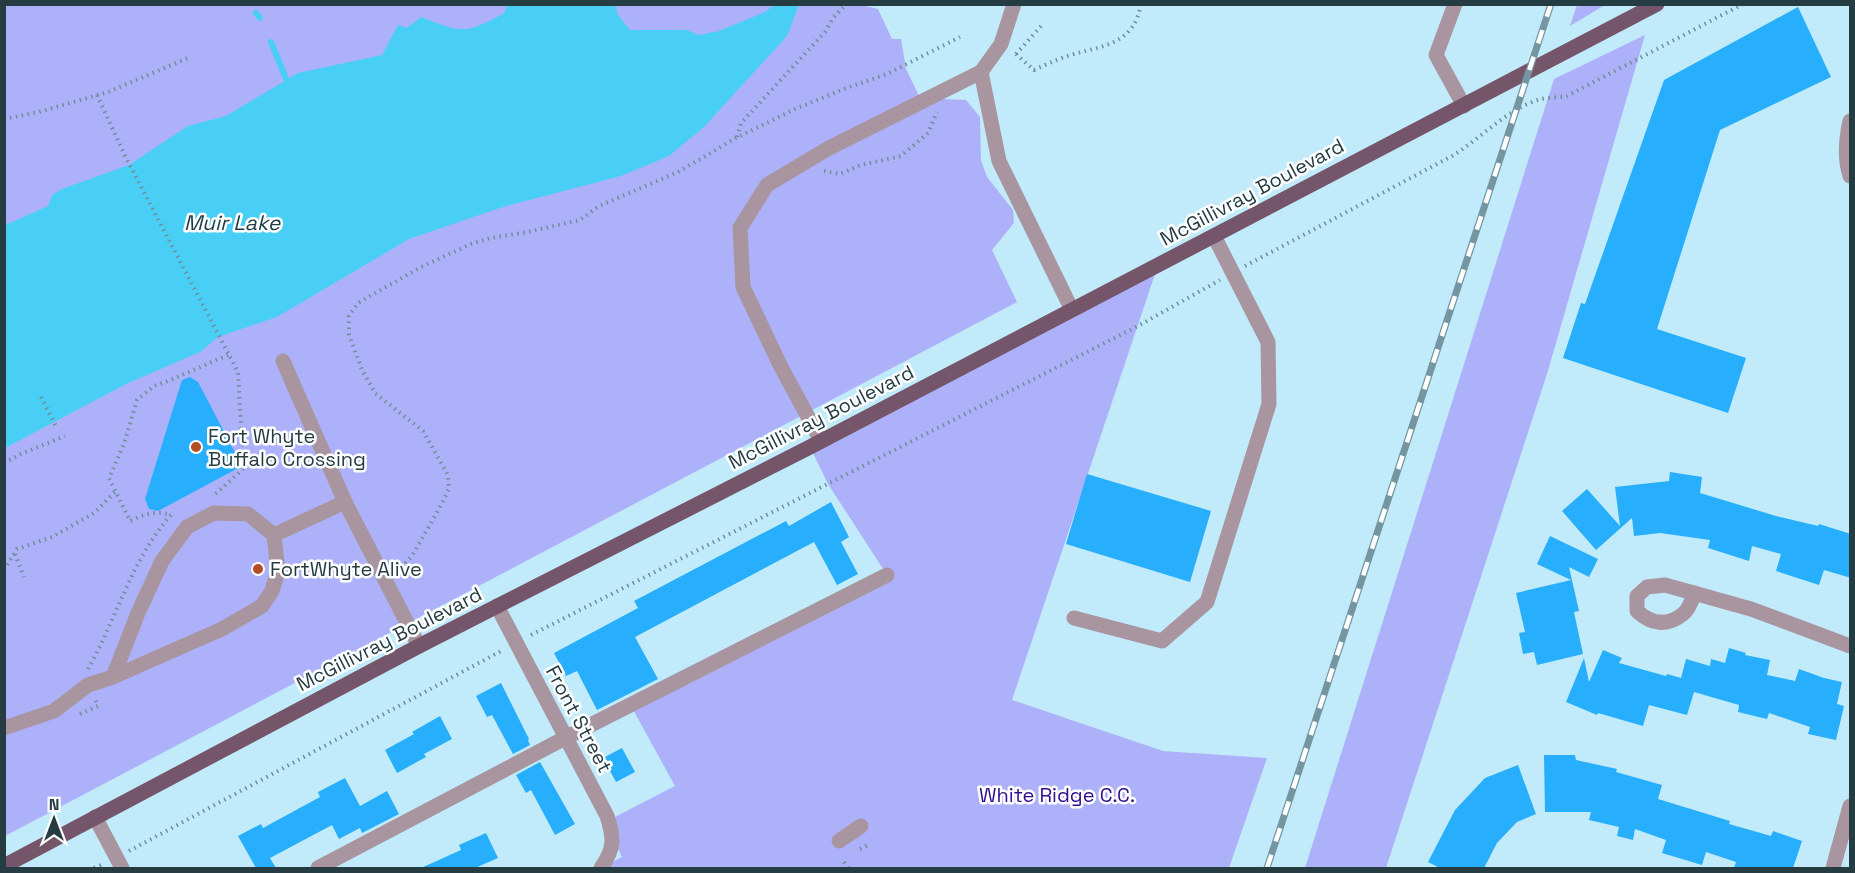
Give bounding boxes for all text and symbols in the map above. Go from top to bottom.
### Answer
street label: McGillivray Boulevard [1155,132,1349,252]
water label: Muir Lake [184,209,282,236]
street label: McGillivray Boulevard [724,359,918,475]
place label: Fort Whyte Buffalo Crossing [208,423,366,472]
marker: Fort Whyte Buffalo Crossing [189,440,203,454]
place label: FortWhyte Alive [270,556,422,582]
marker: FortWhyte Alive [251,562,265,576]
street label: McGillivray Boulevard [292,581,486,697]
street label: Front Street [540,661,618,777]
park label: White Ridge C.C. [979,782,1135,808]
north arrow [24,789,84,849]
text: N [49,794,59,815]

